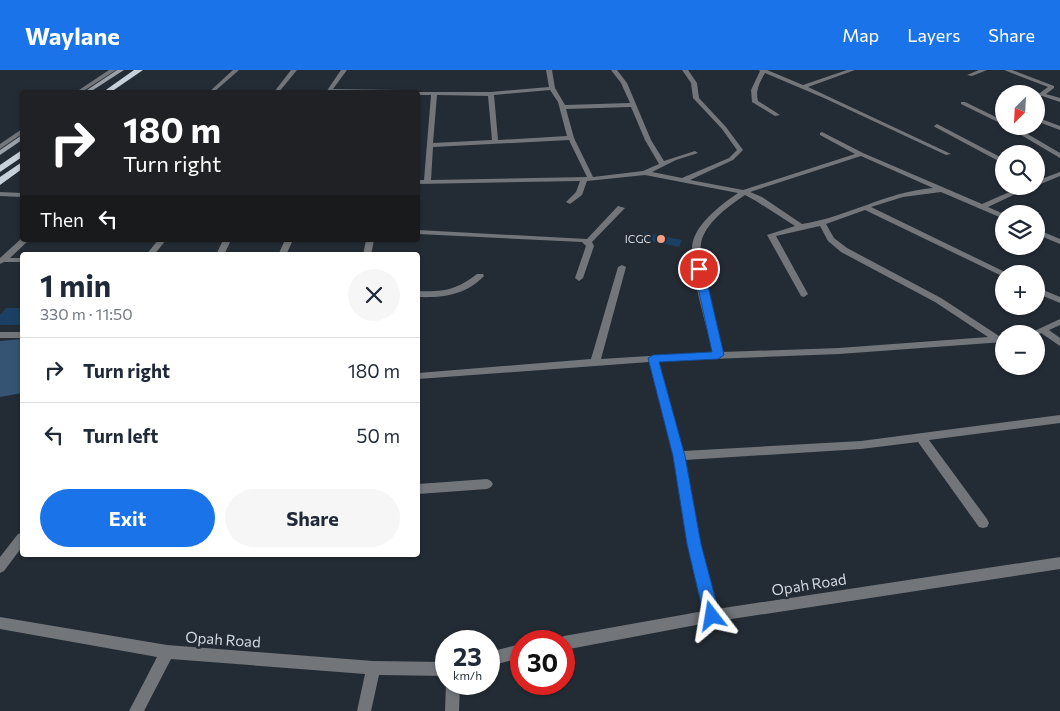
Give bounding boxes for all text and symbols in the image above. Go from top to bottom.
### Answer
text: Waylane [25,21,120,50]
text: Map [842,24,879,46]
text: Layers [907,24,960,46]
text: Share [988,24,1035,46]
north arrow [995,85,1045,135]
map controls [995,85,1045,375]
text: 180 m [123,107,221,150]
icon: right [40,110,105,175]
button: search [995,145,1045,195]
text: Turn right [123,150,221,177]
icon: left [94,205,122,233]
button: layers [995,205,1045,255]
text: Then [40,208,84,231]
place label: ICGC [625,232,651,245]
marker: ICGC [655,233,667,245]
pin [678,248,720,290]
icon: arrive [685,255,713,283]
button: + [995,265,1045,315]
text: 1 min [40,266,111,303]
button: close [348,269,400,321]
text: 330 m · 11:50 [40,304,133,323]
button: − [995,325,1045,375]
icon: right [40,356,68,384]
text: Turn right [83,359,170,382]
text: 180 m [348,359,400,382]
icon: left [40,421,68,449]
text: Turn left [83,424,158,447]
text: 50 m [356,424,400,447]
button: Exit [40,489,215,547]
button: Share [225,489,400,547]
street label: Opah Road [770,569,848,599]
position arrow [685,589,737,641]
street label: Opah Road [185,627,261,651]
speed limit sign: 30 [510,630,575,695]
text: 23 [453,641,482,671]
text: km/h [453,668,482,682]

